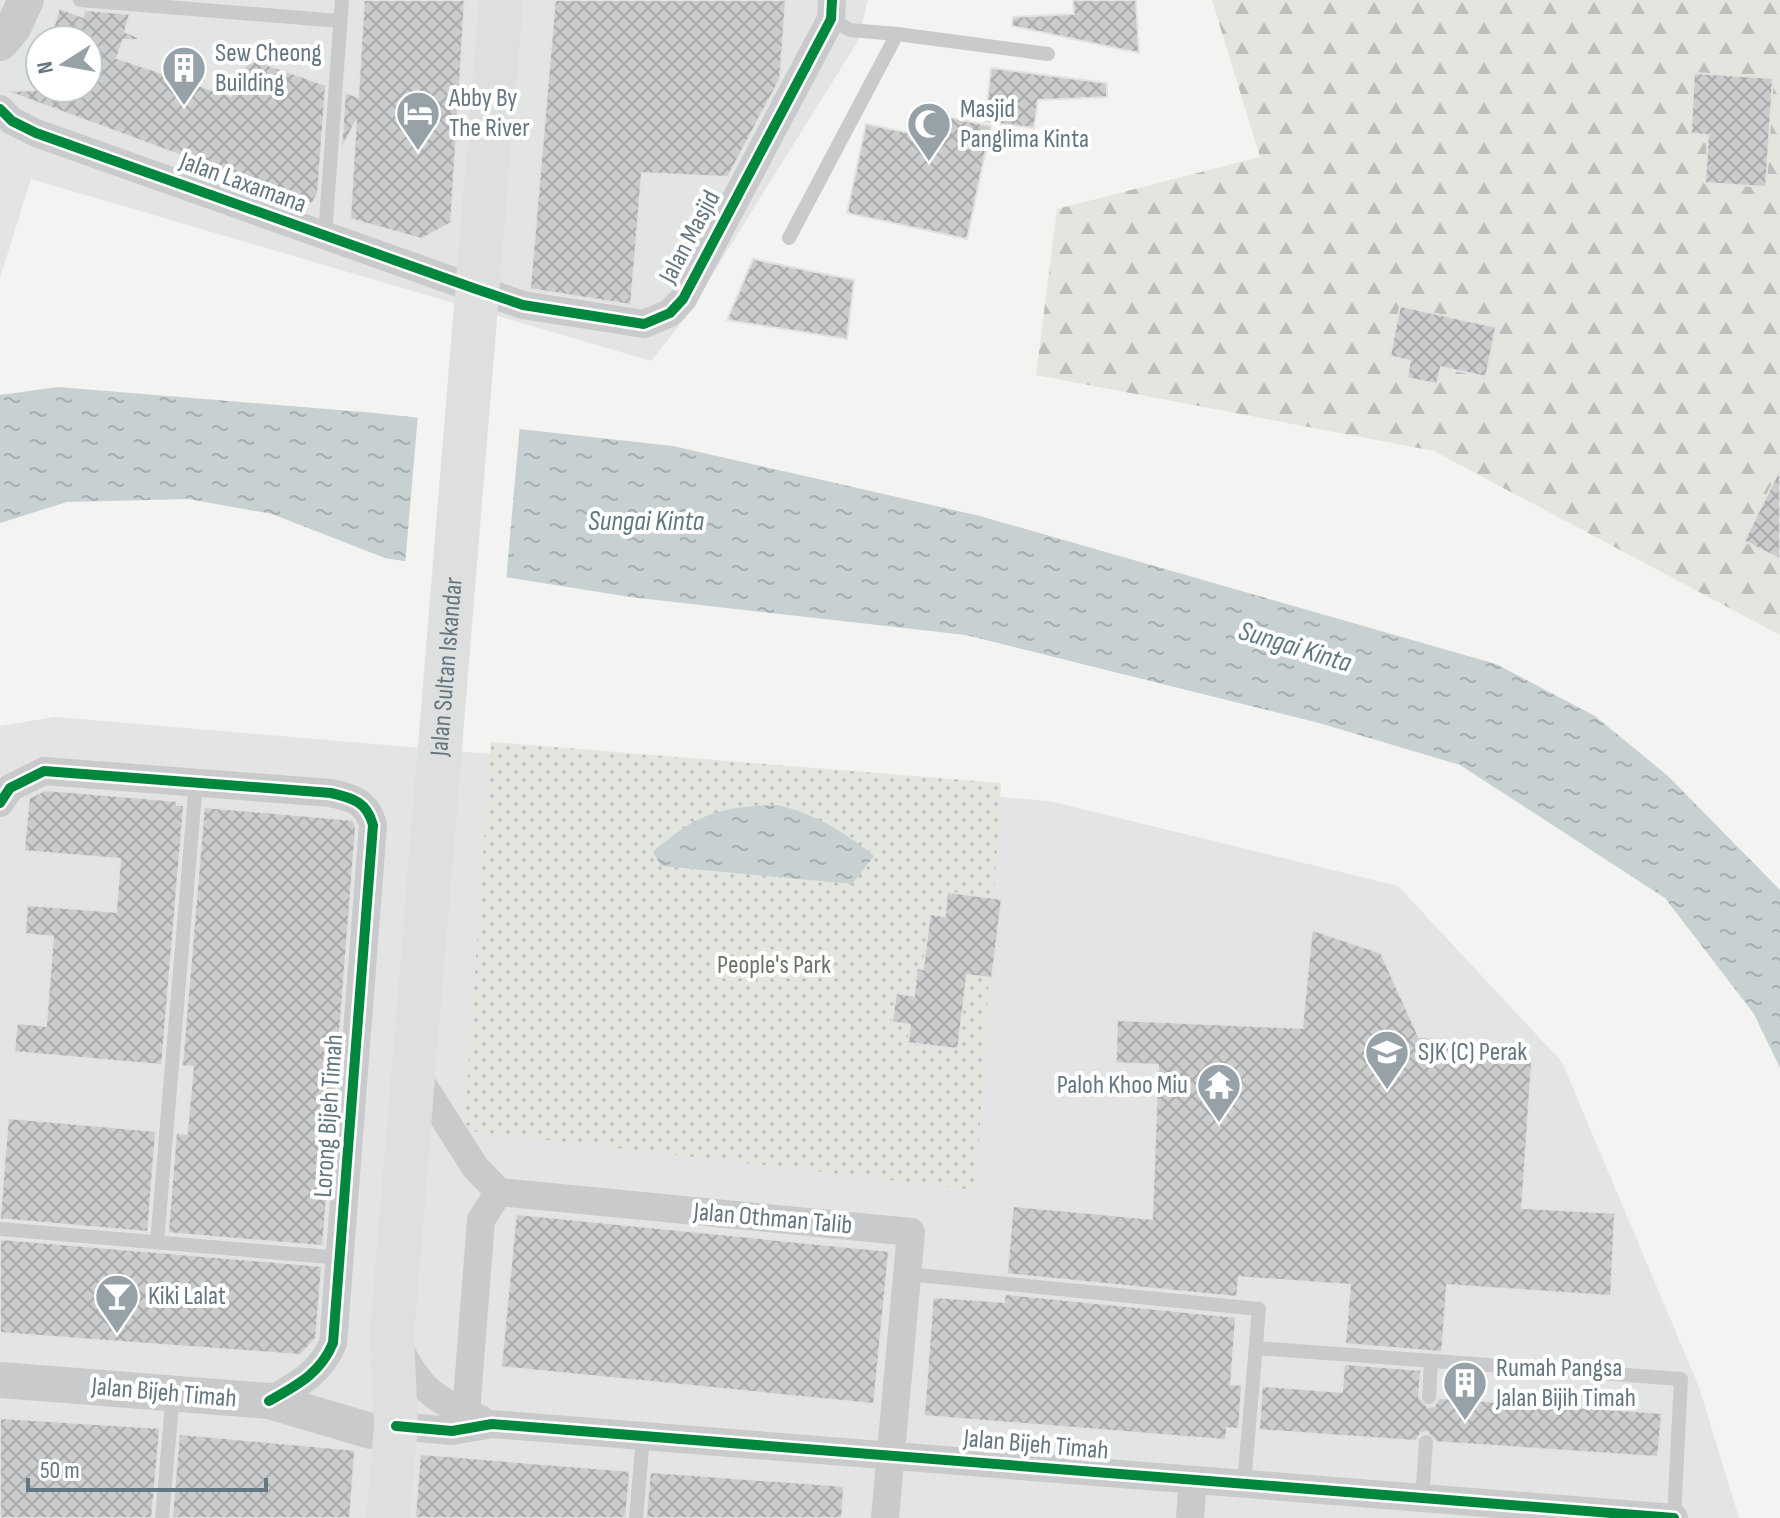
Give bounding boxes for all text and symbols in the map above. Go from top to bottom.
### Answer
north arrow [24,24,104,104]
place label: Sew Cheong Building [215,38,322,99]
building icon: Sew Cheong Building [160,44,208,107]
text: N [31,59,60,76]
place label: Abby By The River [448,83,530,144]
hotel icon: Abby By The River [394,89,442,152]
place label: Masjid Panglima Kinta [960,94,1089,155]
mosque icon: Masjid Panglima Kinta [905,100,953,163]
street label: Jalan Laxamana [175,145,311,220]
street label: Jalan Masjid [652,185,727,290]
water label: Sungai Kinta [588,505,705,538]
street label: Jalan Sultan Iskandar [424,575,469,758]
water label: Sungai Kinta [1235,614,1356,680]
park label: People's Park [717,950,831,981]
school or university icon: SJK (C) Perak [1363,1028,1411,1091]
street label: Lorong Bijeh Timah [308,1033,350,1199]
place label: SJK (C) Perak [1418,1037,1527,1068]
temple icon: Paloh Khoo Miu [1195,1061,1243,1124]
place label: Paloh Khoo Miu [1057,1070,1188,1101]
street label: Jalan Othman Talib [691,1197,854,1241]
bar icon: Kiki Lalat [93,1272,141,1335]
place label: Kiki Lalat [148,1281,226,1312]
place label: Rumah Pangsa Jalan Bijih Timah [1495,1353,1636,1414]
building icon: Rumah Pangsa Jalan Bijih Timah [1441,1359,1489,1422]
street label: Jalan Bijeh Timah [89,1371,238,1415]
street label: Jalan Bijeh Timah [961,1423,1110,1467]
scale bar [28,1442,266,1492]
text: 50 m [40,1456,80,1485]

